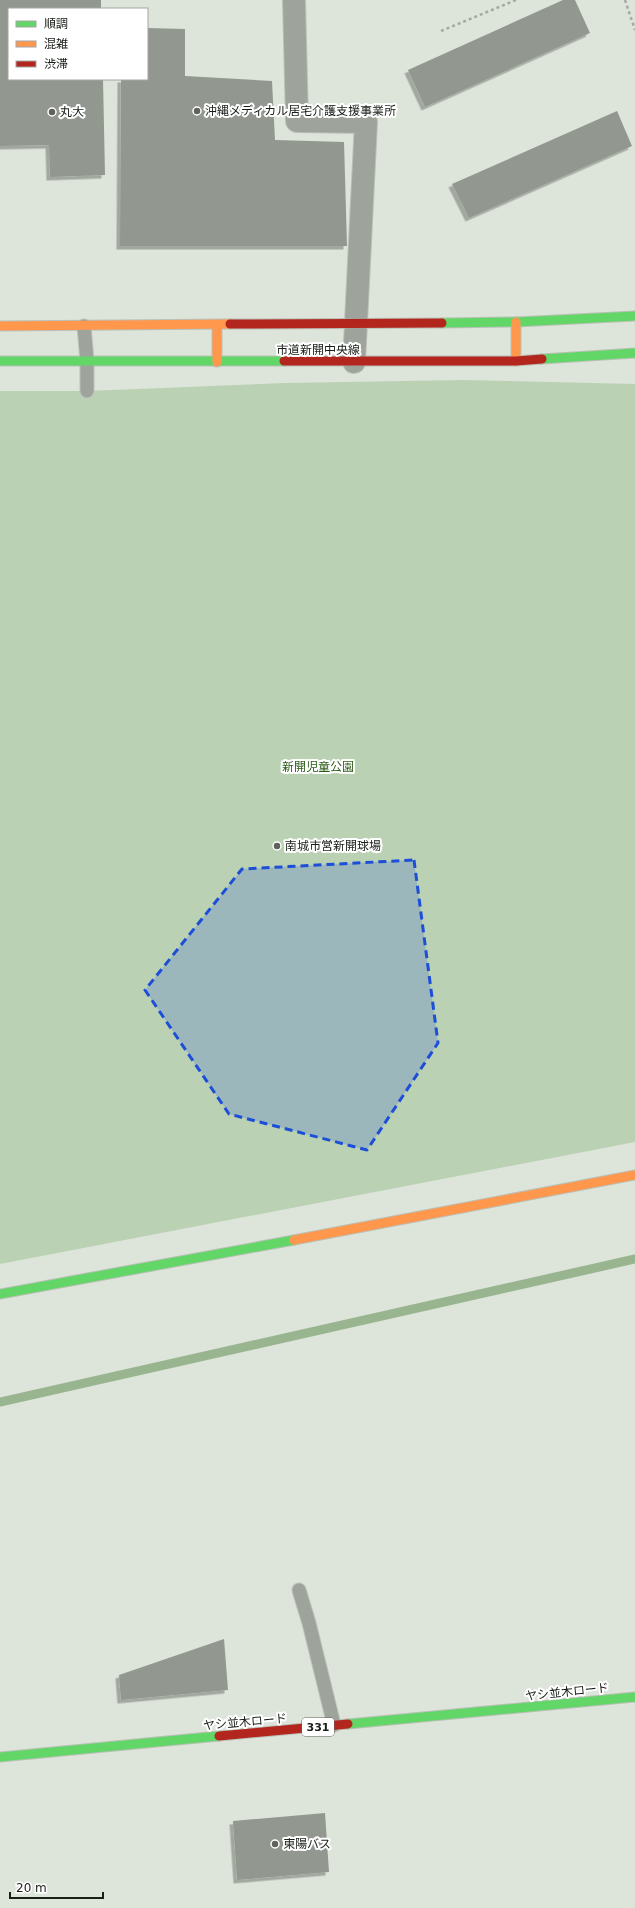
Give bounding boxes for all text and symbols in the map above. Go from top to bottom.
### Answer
legend [8,8,148,80]
text: 順調 [44,17,68,31]
text: 混雑 [44,37,68,51]
text: 渋滞 [44,57,68,71]
place label: 沖縄メディカル居宅介護支援事業所 [205,104,396,118]
place label: 丸大 [60,105,84,119]
marker: 沖縄メディカル居宅介護支援事業所 [192,106,202,116]
marker: 丸大 [47,107,57,117]
street label: 市道新開中央線 [276,343,360,357]
park label: 新開児童公園 [282,760,354,774]
place label: 南城市営新開球場 [285,839,381,853]
marker: 南城市営新開球場 [272,841,282,851]
street label: ヤシ並木ロード [524,1681,610,1703]
street label: ヤシ並木ロード [203,1711,287,1733]
road number: 331 [302,1718,334,1736]
place label: 東陽バス [283,1837,331,1851]
marker: 東陽バス [270,1839,280,1849]
scale bar [10,1874,103,1900]
text: 20 m [16,1881,47,1895]

